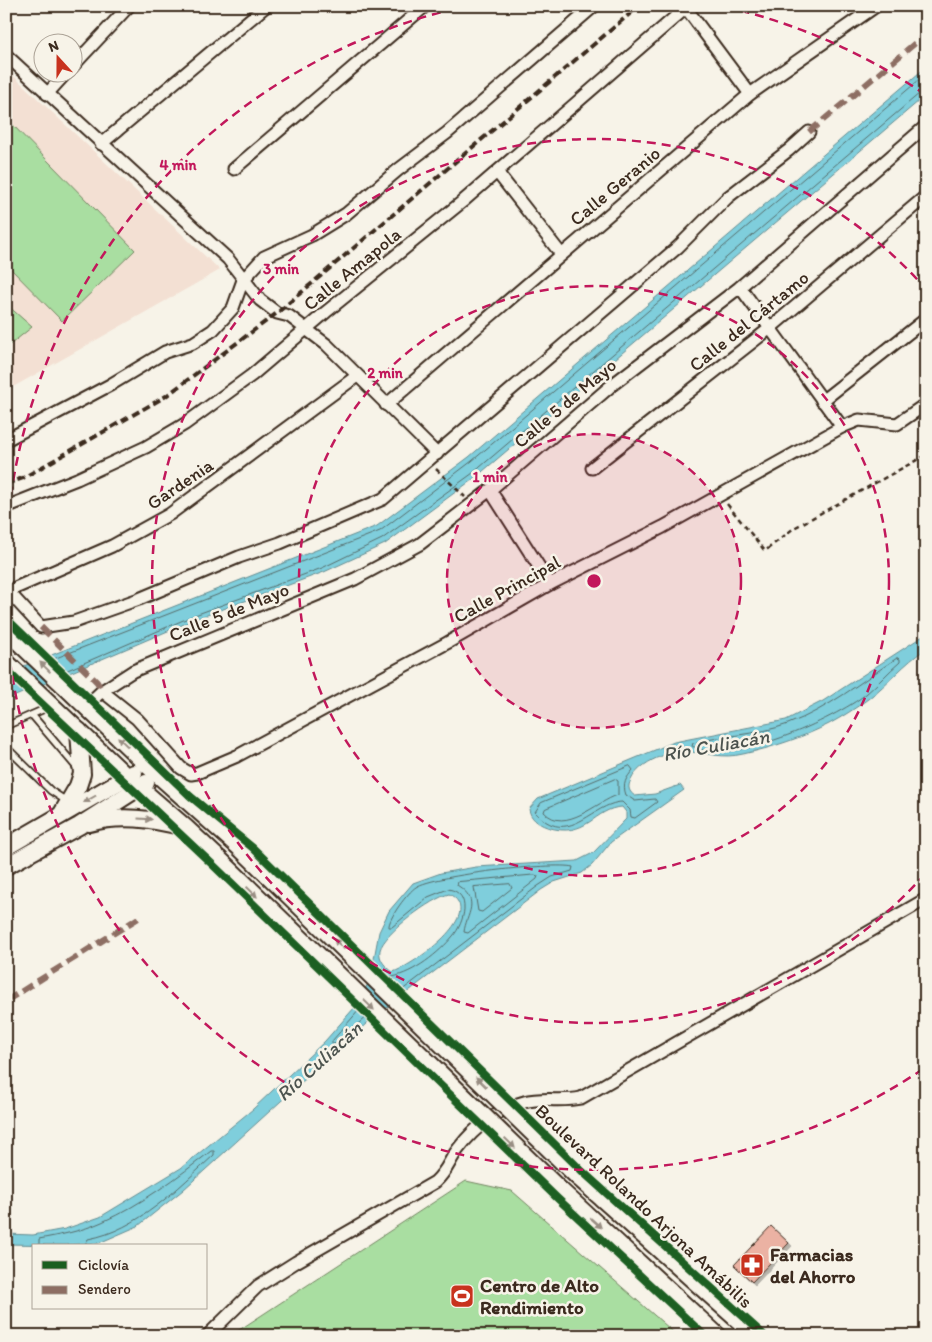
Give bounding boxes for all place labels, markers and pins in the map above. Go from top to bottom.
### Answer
centre of rings [585,572,603,590]
place label: Farmacias del Ahorro [770,1243,856,1288]
pharmacy icon: Farmacias del Ahorro [739,1252,765,1278]
place label: Centro de Alto Rendimiento [480,1274,599,1319]
sports icon: Centro de Alto Rendimiento [449,1283,475,1309]

